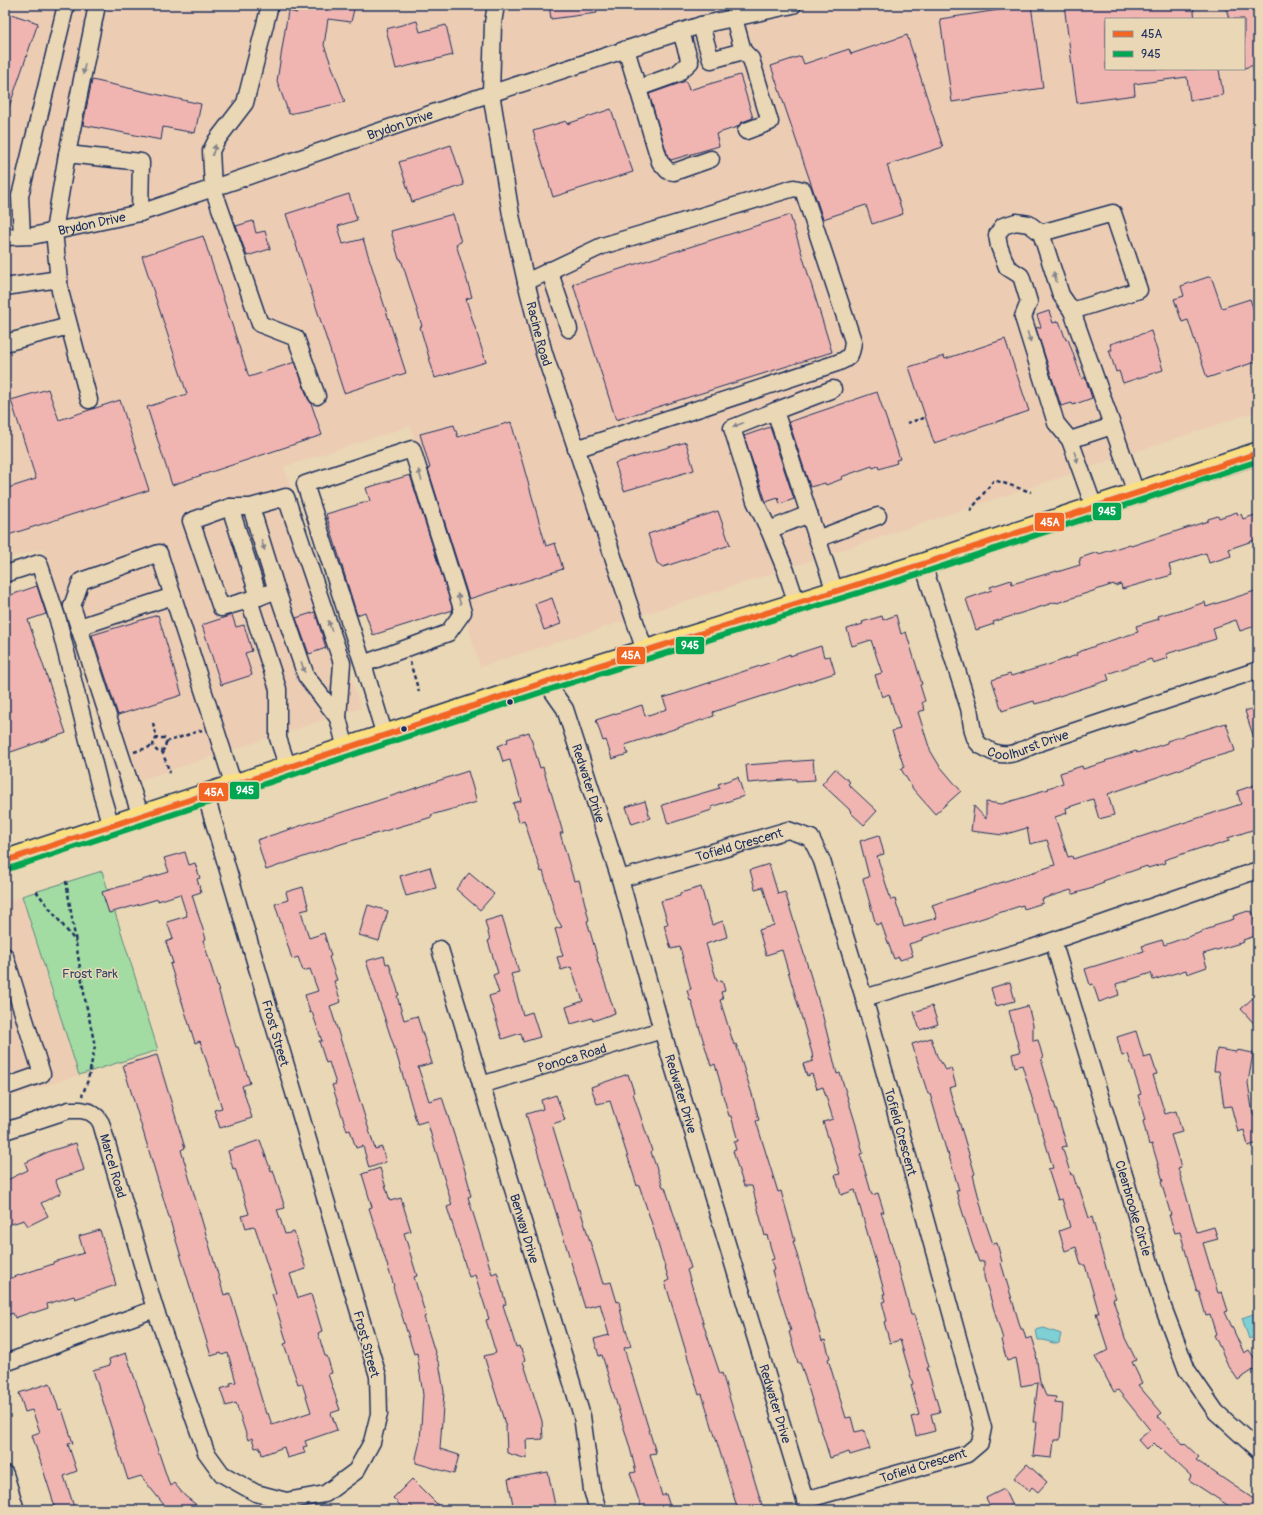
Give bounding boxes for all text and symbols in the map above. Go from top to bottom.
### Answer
legend [1105,18,1245,70]
text: 45A [1141,27,1162,42]
text: 945 [1141,47,1161,62]
one-way arrow [80,63,86,75]
street label: Brydon Drive [365,106,436,144]
one-way arrow [211,143,217,155]
street label: Brydon Drive [57,209,128,239]
one-way arrow [1052,270,1058,282]
street label: Racine Road [522,300,555,368]
one-way arrow [1026,332,1032,344]
one-way arrow [732,423,744,429]
one-way arrow [1074,452,1080,464]
one-way arrow [417,469,423,481]
line badge: 945 [1092,502,1122,521]
text: 945 [1098,505,1116,518]
line badge: 45A [1034,512,1065,532]
text: 45A [1039,516,1061,529]
one-way arrow [260,539,266,551]
one-way arrow [456,593,462,605]
one-way arrow [326,620,332,632]
line badge: 945 [675,636,705,655]
text: 945 [681,639,699,652]
line badge: 45A [616,646,646,665]
text: 45A [620,649,642,662]
one-way arrow [301,662,307,674]
unlabelled marker [505,697,515,707]
unlabelled marker [399,724,409,734]
street label: Coolhurst Drive [984,727,1071,764]
street label: Redwater Drive [568,742,608,825]
line badge: 945 [229,781,260,800]
line badge: 45A [198,782,229,802]
text: 945 [236,784,254,797]
text: 45A [203,786,225,799]
street label: Tofield Crescent [694,825,785,866]
park label: Frost Park [62,966,118,982]
street label: Frost Street [258,998,292,1069]
street label: Ponoca Road [536,1040,609,1076]
street label: Redwater Drive [661,1053,700,1136]
street label: Tofield Crescent [880,1087,920,1178]
street label: Marcel Road [96,1132,129,1200]
street label: Clearbrooke Circle [1111,1159,1155,1259]
street label: Benway Drive [506,1192,542,1266]
street label: Frost Street [349,1309,383,1380]
street label: Redwater Drive [755,1363,794,1446]
street label: Tofield Crescent [878,1445,969,1487]

